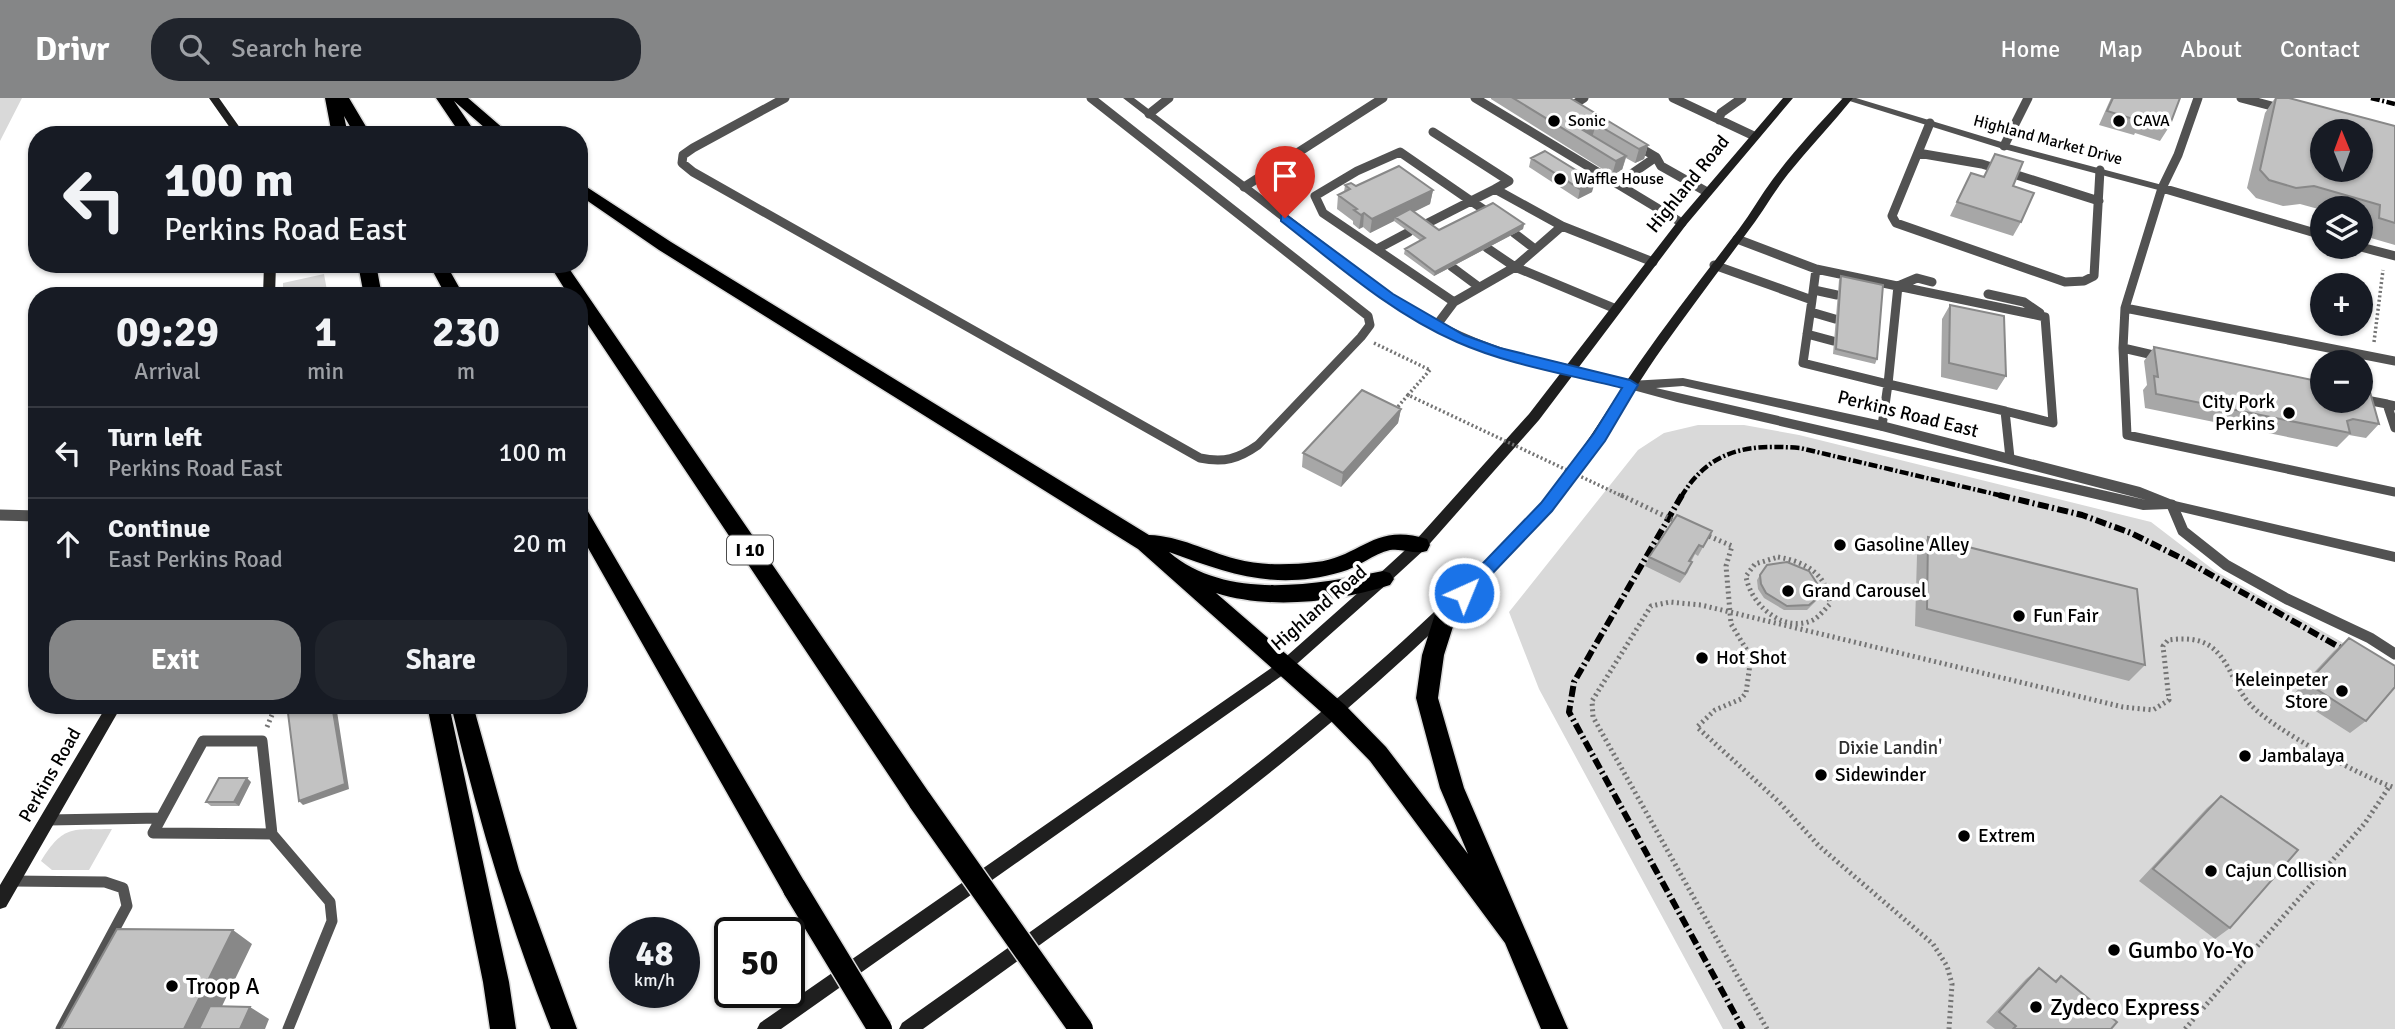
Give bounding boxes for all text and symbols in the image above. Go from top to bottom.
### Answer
search box [151,18,641,81]
text: Drivr [35,29,109,70]
icon: search [175,30,213,68]
text: Search here [231,33,362,65]
text: Home [2000,34,2060,64]
text: Map [2098,34,2143,64]
text: About [2181,34,2242,64]
text: Contact [2280,34,2360,64]
street label: Highland Market Drive [1971,110,2125,170]
place label: Sonic [1568,111,1606,131]
place label: CAVA [2133,111,2170,131]
marker: Sonic [1546,113,1562,129]
marker: CAVA [2111,113,2127,129]
north arrow [2310,119,2373,182]
map controls [2310,119,2373,413]
street label: Highland Road [1641,130,1735,238]
pin [1255,146,1315,218]
text: 100 m [164,150,294,210]
icon: left [49,154,140,245]
icon: arrive [1266,157,1304,195]
place label: Waffle House [1574,169,1664,189]
marker: Waffle House [1552,171,1568,187]
button: layers [2310,196,2373,259]
text: Perkins Road East [164,210,407,249]
button: + [2310,273,2373,336]
text: 09:29 [116,307,219,358]
text: 1 [314,307,337,358]
text: 230 [432,307,500,358]
button: − [2310,350,2373,413]
text: Arrival [134,357,201,386]
text: min [307,357,344,386]
text: m [457,357,475,386]
street label: Perkins Road East [1835,385,1981,443]
place label: City Pork Perkins [2202,390,2275,436]
marker: City Pork Perkins [2281,405,2297,421]
text: Turn left [108,422,202,454]
icon: left [49,434,87,472]
text: 100 m [498,437,567,469]
text: Perkins Road East [108,454,283,483]
text: Continue [108,513,210,545]
icon: ahead [49,525,87,563]
text: 20 m [512,528,567,560]
place label: Gasoline Alley [1854,533,1969,557]
road number: I 10 [727,536,773,564]
marker: Gasoline Alley [1832,537,1848,553]
text: East Perkins Road [108,545,283,574]
position arrow [1427,556,1501,630]
street label: Highland Road [1266,560,1372,656]
place label: Grand Carousel [1802,579,1927,603]
marker: Grand Carousel [1780,583,1796,599]
place label: Fun Fair [2033,604,2098,628]
marker: Fun Fair [2011,608,2027,624]
button: Exit [49,620,301,700]
button: Share [315,620,567,700]
place label: Hot Shot [1716,646,1787,670]
marker: Hot Shot [1694,650,1710,666]
place label: Keleinpeter Store [2235,668,2328,714]
marker: Keleinpeter Store [2334,683,2350,699]
street label: Perkins Road [13,724,87,826]
park label: Dixie Landin' [1838,736,1942,760]
place label: Jambalaya [2259,744,2345,768]
marker: Jambalaya [2237,748,2253,764]
place label: Sidewinder [1835,763,1926,787]
marker: Sidewinder [1813,767,1829,783]
place label: Extrem [1978,824,2035,848]
marker: Extrem [1956,828,1972,844]
place label: Cajun Collision [2225,859,2347,883]
marker: Cajun Collision [2203,863,2219,879]
speed limit sign: 50 [714,917,805,1008]
text: 48 [636,932,673,975]
place label: Gumbo Yo-Yo [2128,936,2254,965]
marker: Gumbo Yo-Yo [2106,942,2122,958]
text: km/h [634,969,675,991]
place label: Troop A [186,972,259,1001]
marker: Troop A [164,978,180,994]
place label: Zydeco Express [2050,993,2200,1022]
marker: Zydeco Express [2028,999,2044,1015]

